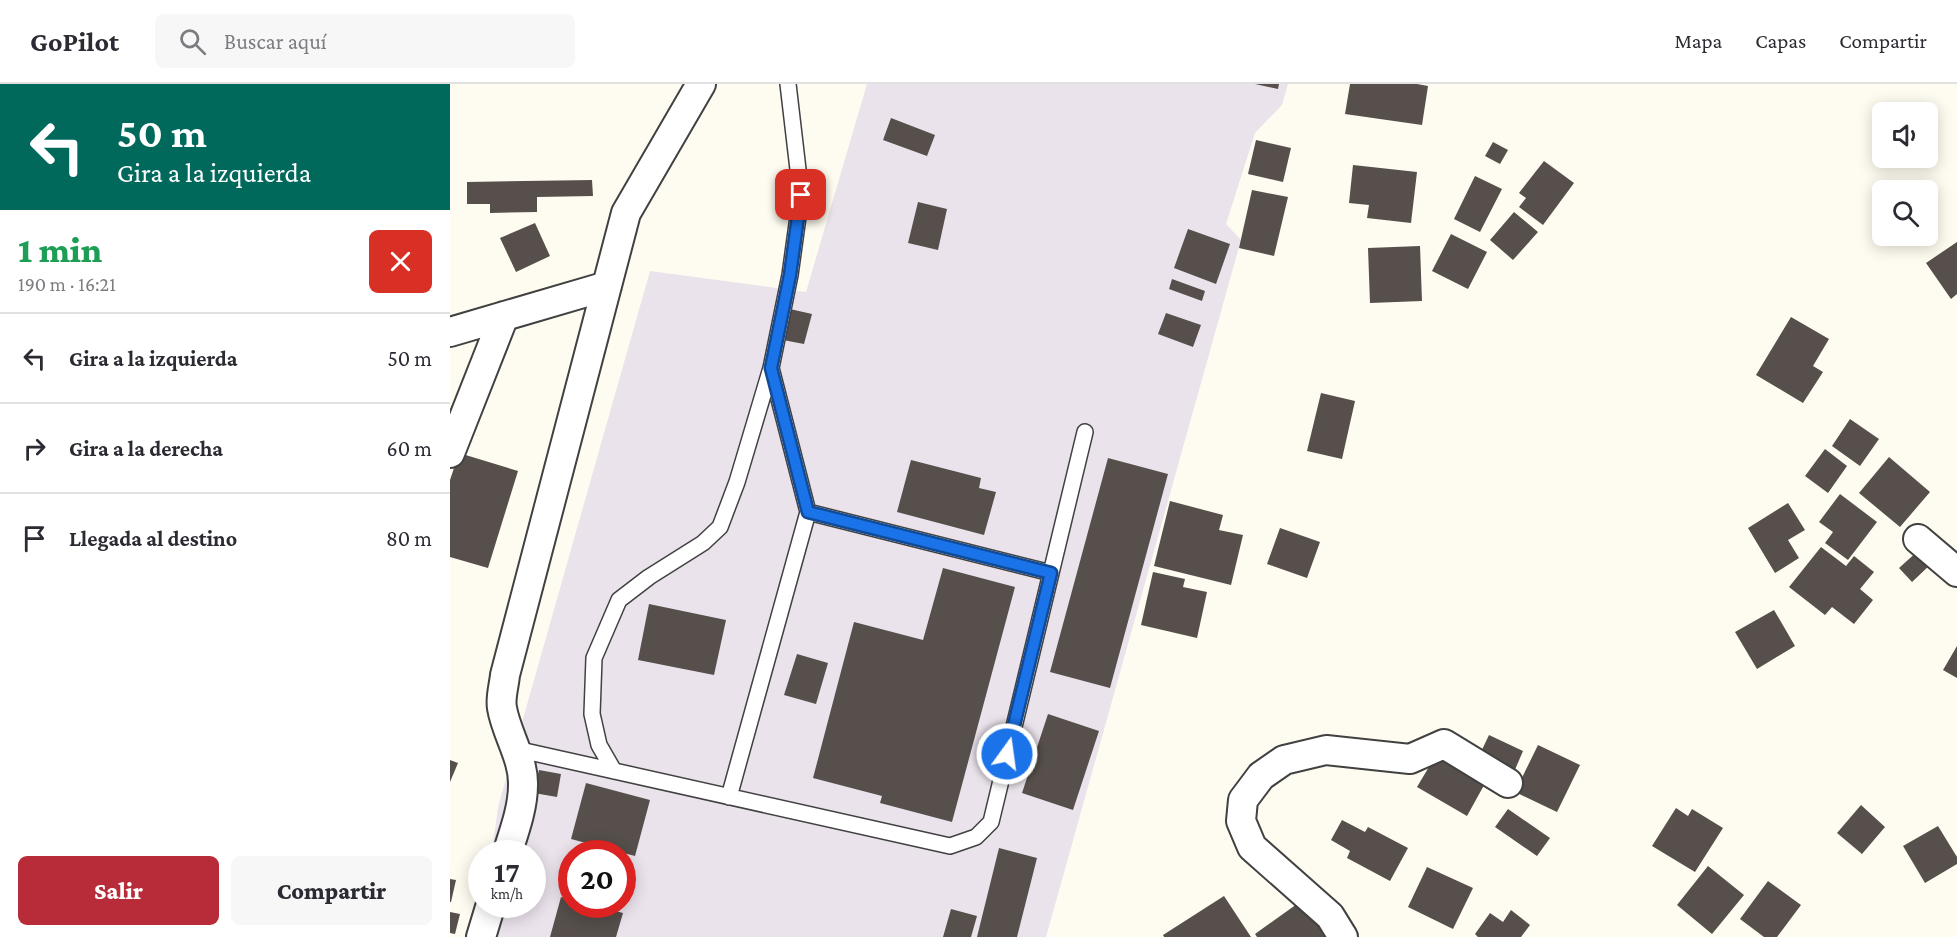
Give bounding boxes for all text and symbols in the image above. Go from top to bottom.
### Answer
search box [155,14,575,68]
icon: search [176,25,209,58]
text: GoPilot [30,26,119,57]
text: Buscar aquí [224,29,327,54]
text: Mapa [1674,29,1722,53]
text: Capas [1755,29,1806,53]
text: Compartir [1839,29,1927,53]
map controls [1872,102,1938,246]
button: sound [1872,102,1938,168]
icon: left [18,108,96,186]
text: 50 m [117,109,207,156]
text: Gira a la izquierda [117,158,311,188]
pin [775,169,826,220]
icon: arrive [784,178,817,211]
button: search [1872,180,1938,246]
text: 1 min [18,230,102,270]
button: close [369,230,432,293]
text: 190 m · 16:21 [18,273,116,295]
icon: left [18,342,51,375]
text: Gira a la izquierda [69,346,238,371]
text: 50 m [387,346,432,371]
icon: right [18,432,51,465]
text: Gira a la derecha [69,436,223,461]
text: 60 m [387,436,432,461]
icon: arrive [18,522,51,555]
text: Llegada al destino [69,526,237,551]
text: 80 m [386,526,432,551]
position arrow [975,722,1039,786]
speed limit sign: 20 [558,840,636,918]
text: 17 [494,855,520,888]
button: Salir [18,856,219,925]
button: Compartir [231,856,432,925]
text: km/h [491,886,523,902]

